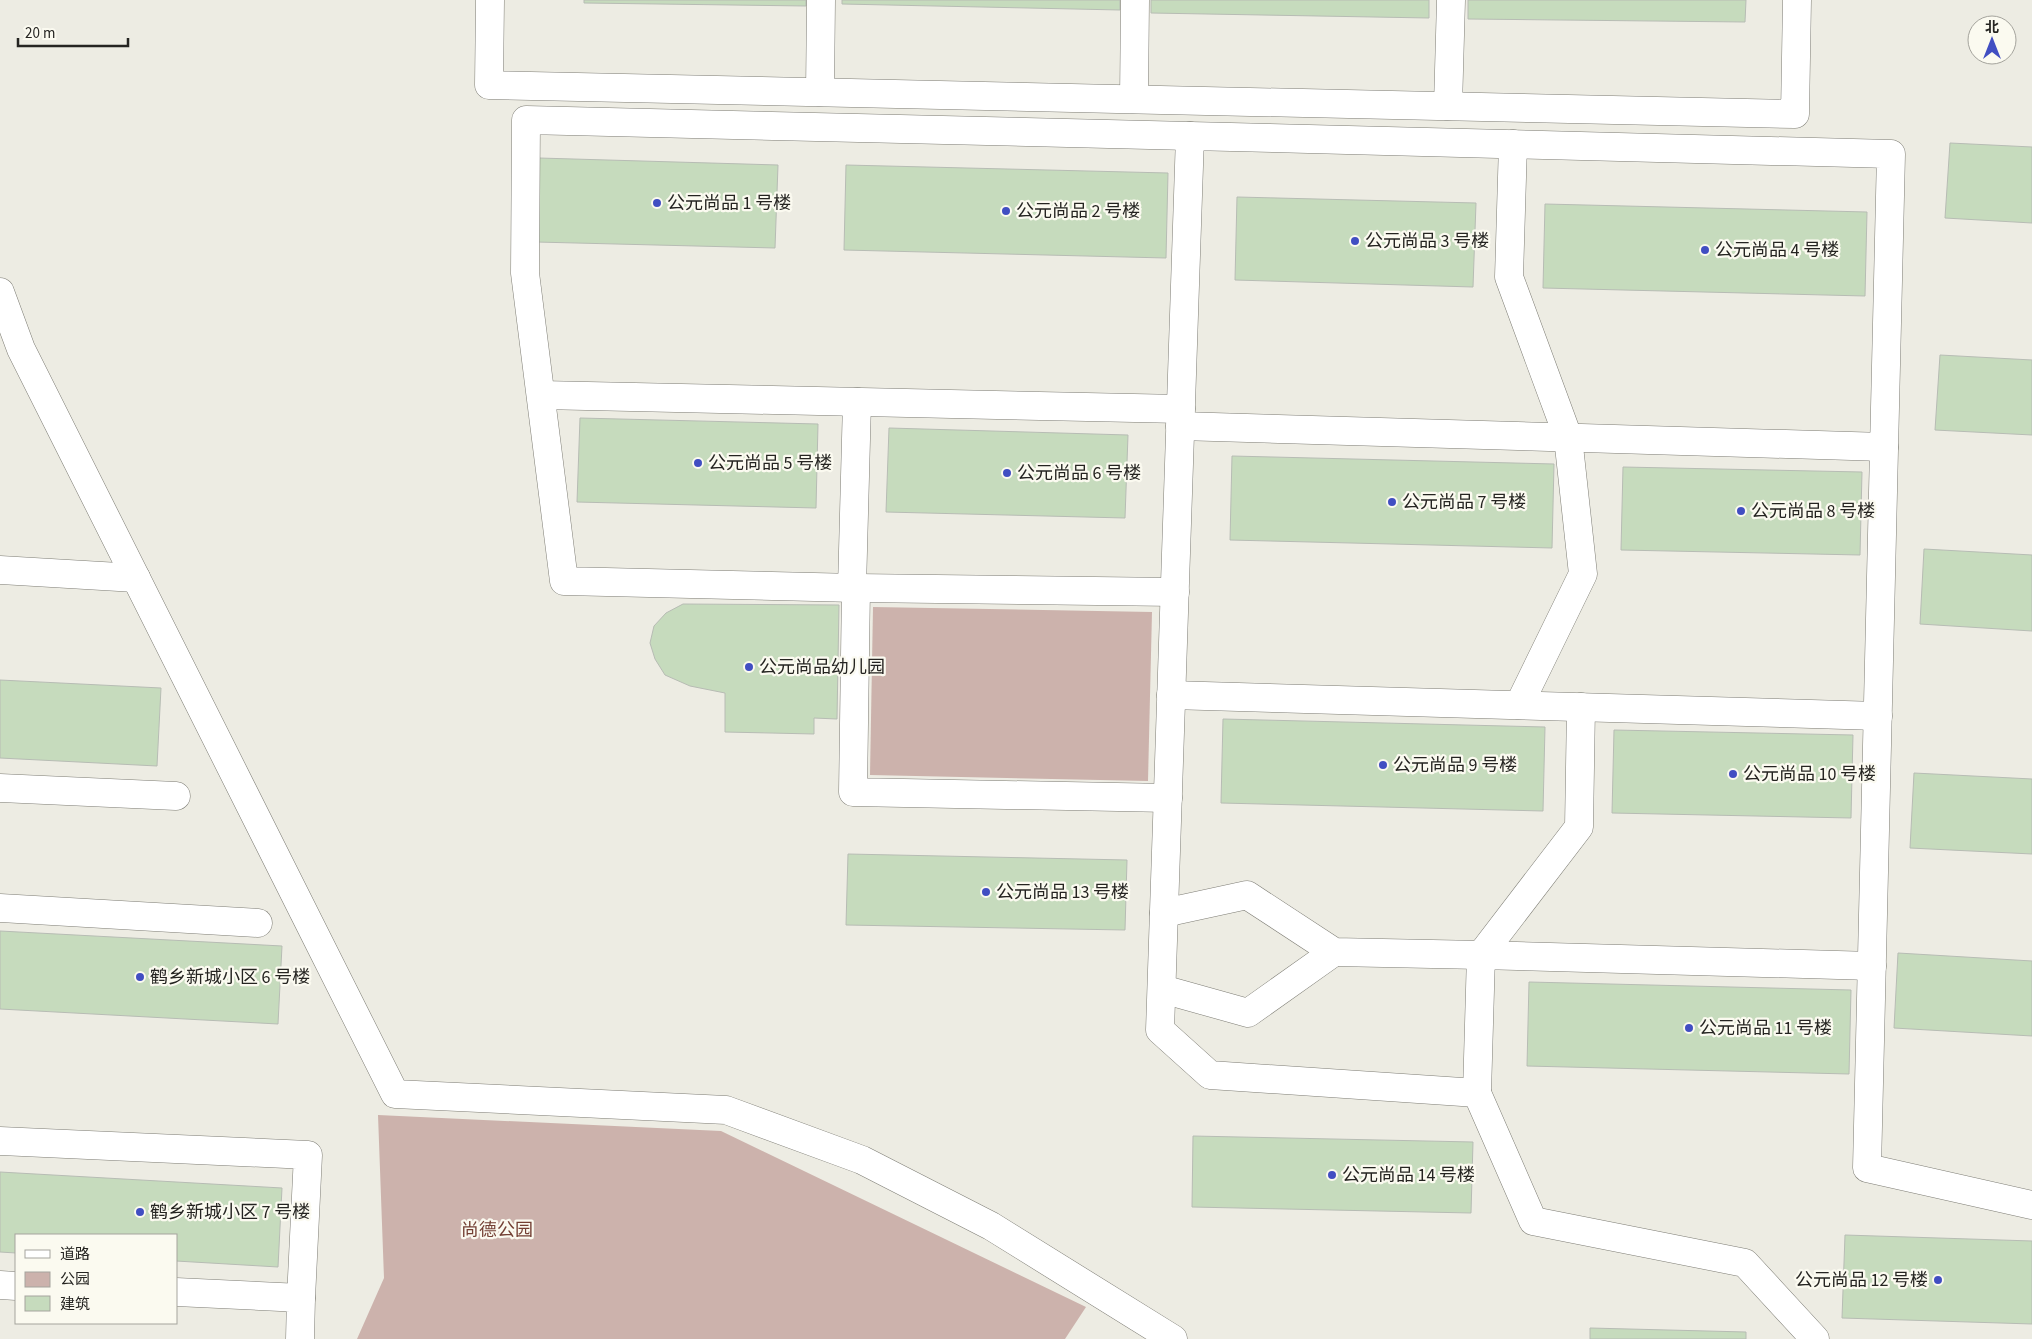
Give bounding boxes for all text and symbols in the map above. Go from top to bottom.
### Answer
scale bar [18,15,128,47]
north arrow [1967,15,2017,65]
text: 北 [1985,18,1999,38]
text: 20 m [25,23,55,44]
place label: 公元尚品 1 号楼 [667,191,791,216]
marker: 公元尚品 1 号楼 [651,197,663,209]
place label: 公元尚品 2 号楼 [1016,199,1140,224]
marker: 公元尚品 2 号楼 [1000,205,1012,217]
place label: 公元尚品 3 号楼 [1365,229,1489,254]
marker: 公元尚品 3 号楼 [1349,235,1361,247]
place label: 公元尚品 4 号楼 [1715,238,1839,263]
marker: 公元尚品 4 号楼 [1699,244,1711,256]
place label: 公元尚品 5 号楼 [708,451,832,476]
marker: 公元尚品 5 号楼 [692,457,704,469]
place label: 公元尚品 6 号楼 [1017,461,1141,486]
marker: 公元尚品 6 号楼 [1001,467,1013,479]
place label: 公元尚品 7 号楼 [1402,490,1526,515]
marker: 公元尚品 7 号楼 [1386,496,1398,508]
place label: 公元尚品 8 号楼 [1751,499,1875,524]
marker: 公元尚品 8 号楼 [1735,505,1747,517]
place label: 公元尚品幼儿园 [759,655,885,680]
marker: 公元尚品幼儿园 [743,661,755,673]
place label: 公元尚品 9 号楼 [1393,753,1517,778]
marker: 公元尚品 9 号楼 [1377,759,1389,771]
place label: 公元尚品 10 号楼 [1743,762,1876,787]
marker: 公元尚品 10 号楼 [1727,768,1739,780]
place label: 公元尚品 13 号楼 [996,880,1129,905]
marker: 公元尚品 13 号楼 [980,886,992,898]
place label: 鹤乡新城小区 6 号楼 [150,965,310,990]
marker: 鹤乡新城小区 6 号楼 [134,971,146,983]
place label: 公元尚品 11 号楼 [1699,1016,1832,1041]
marker: 公元尚品 11 号楼 [1683,1022,1695,1034]
place label: 公元尚品 14 号楼 [1342,1163,1475,1188]
marker: 公元尚品 14 号楼 [1326,1169,1338,1181]
place label: 鹤乡新城小区 7 号楼 [150,1200,310,1225]
marker: 鹤乡新城小区 7 号楼 [134,1206,146,1218]
park label: 尚德公园 [461,1218,533,1243]
legend [15,1234,178,1324]
text: 道路 [60,1244,90,1265]
place label: 公元尚品 12 号楼 [1795,1268,1928,1293]
text: 公园 [60,1269,90,1290]
marker: 公元尚品 12 号楼 [1932,1274,1944,1286]
text: 建筑 [60,1294,90,1315]

